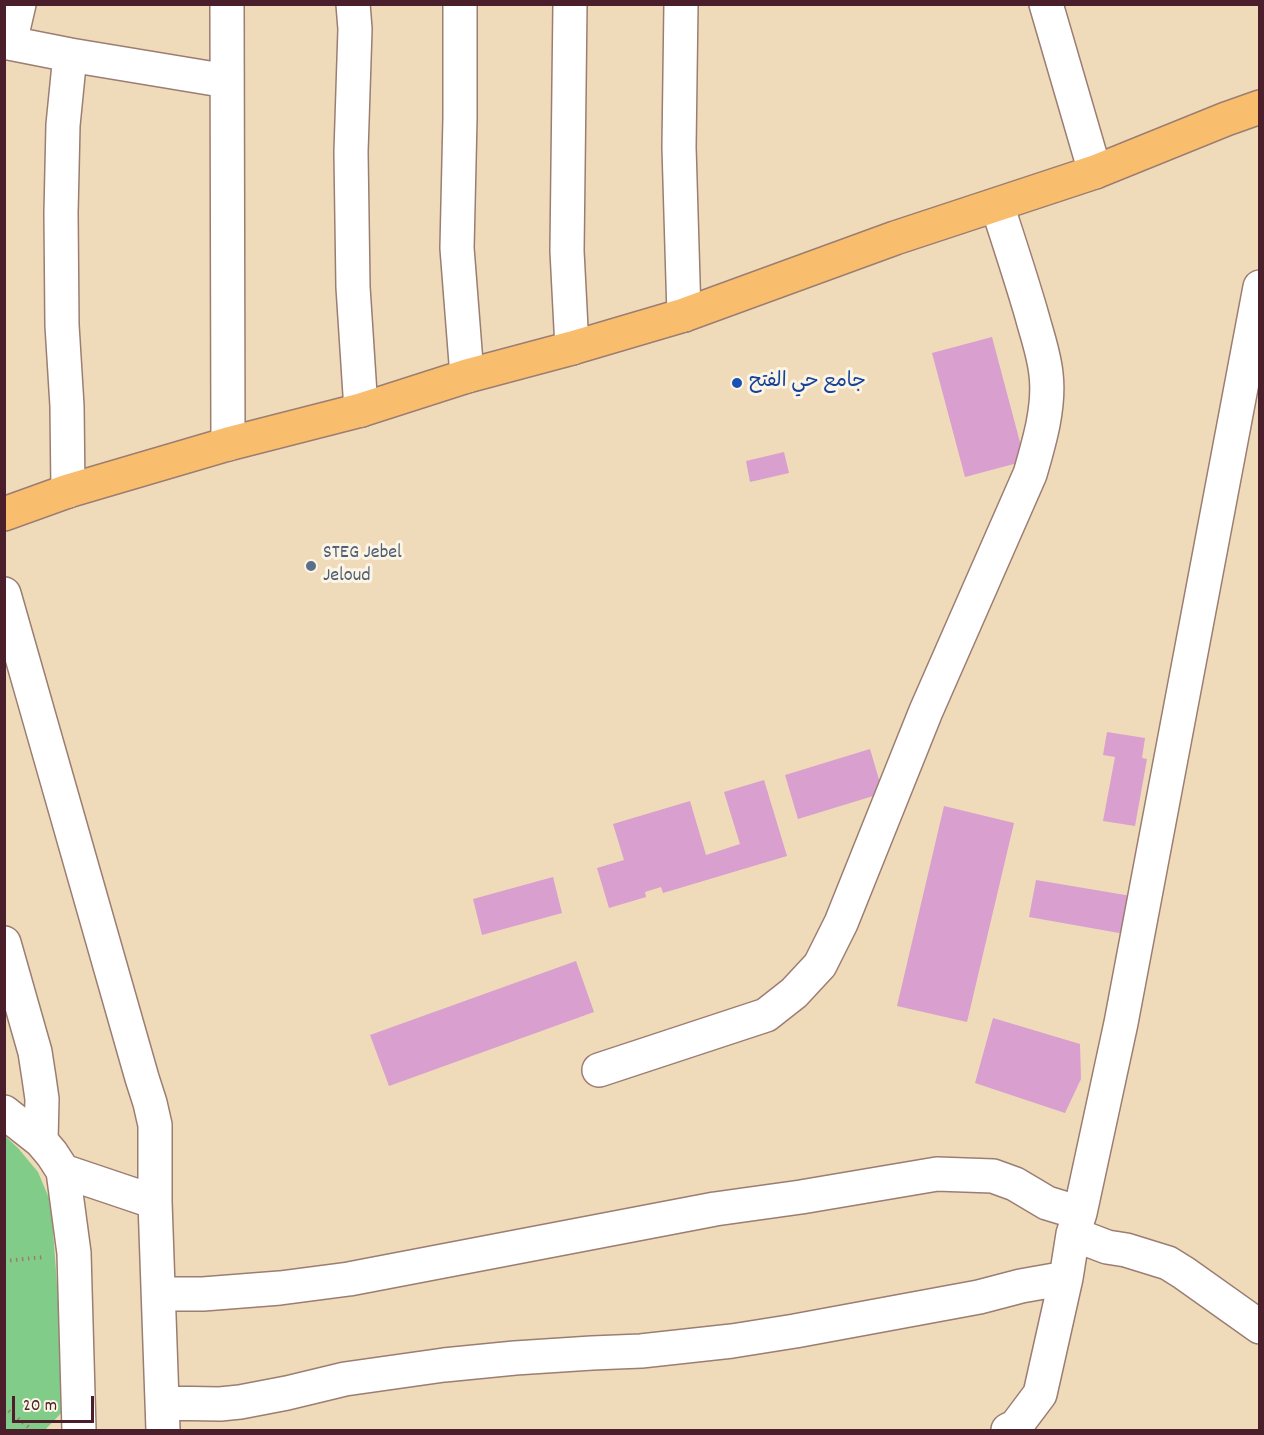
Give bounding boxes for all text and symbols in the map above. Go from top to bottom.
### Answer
place label: جامع حي الفتح [749,371,866,395]
marker: جامع حي الفتح [730,376,744,390]
place label: STEG Jebel Jeloud [323,542,402,589]
marker: STEG Jebel Jeloud [304,559,318,573]
scale bar [15,1384,98,1422]
text: 20 m [23,1394,57,1419]

